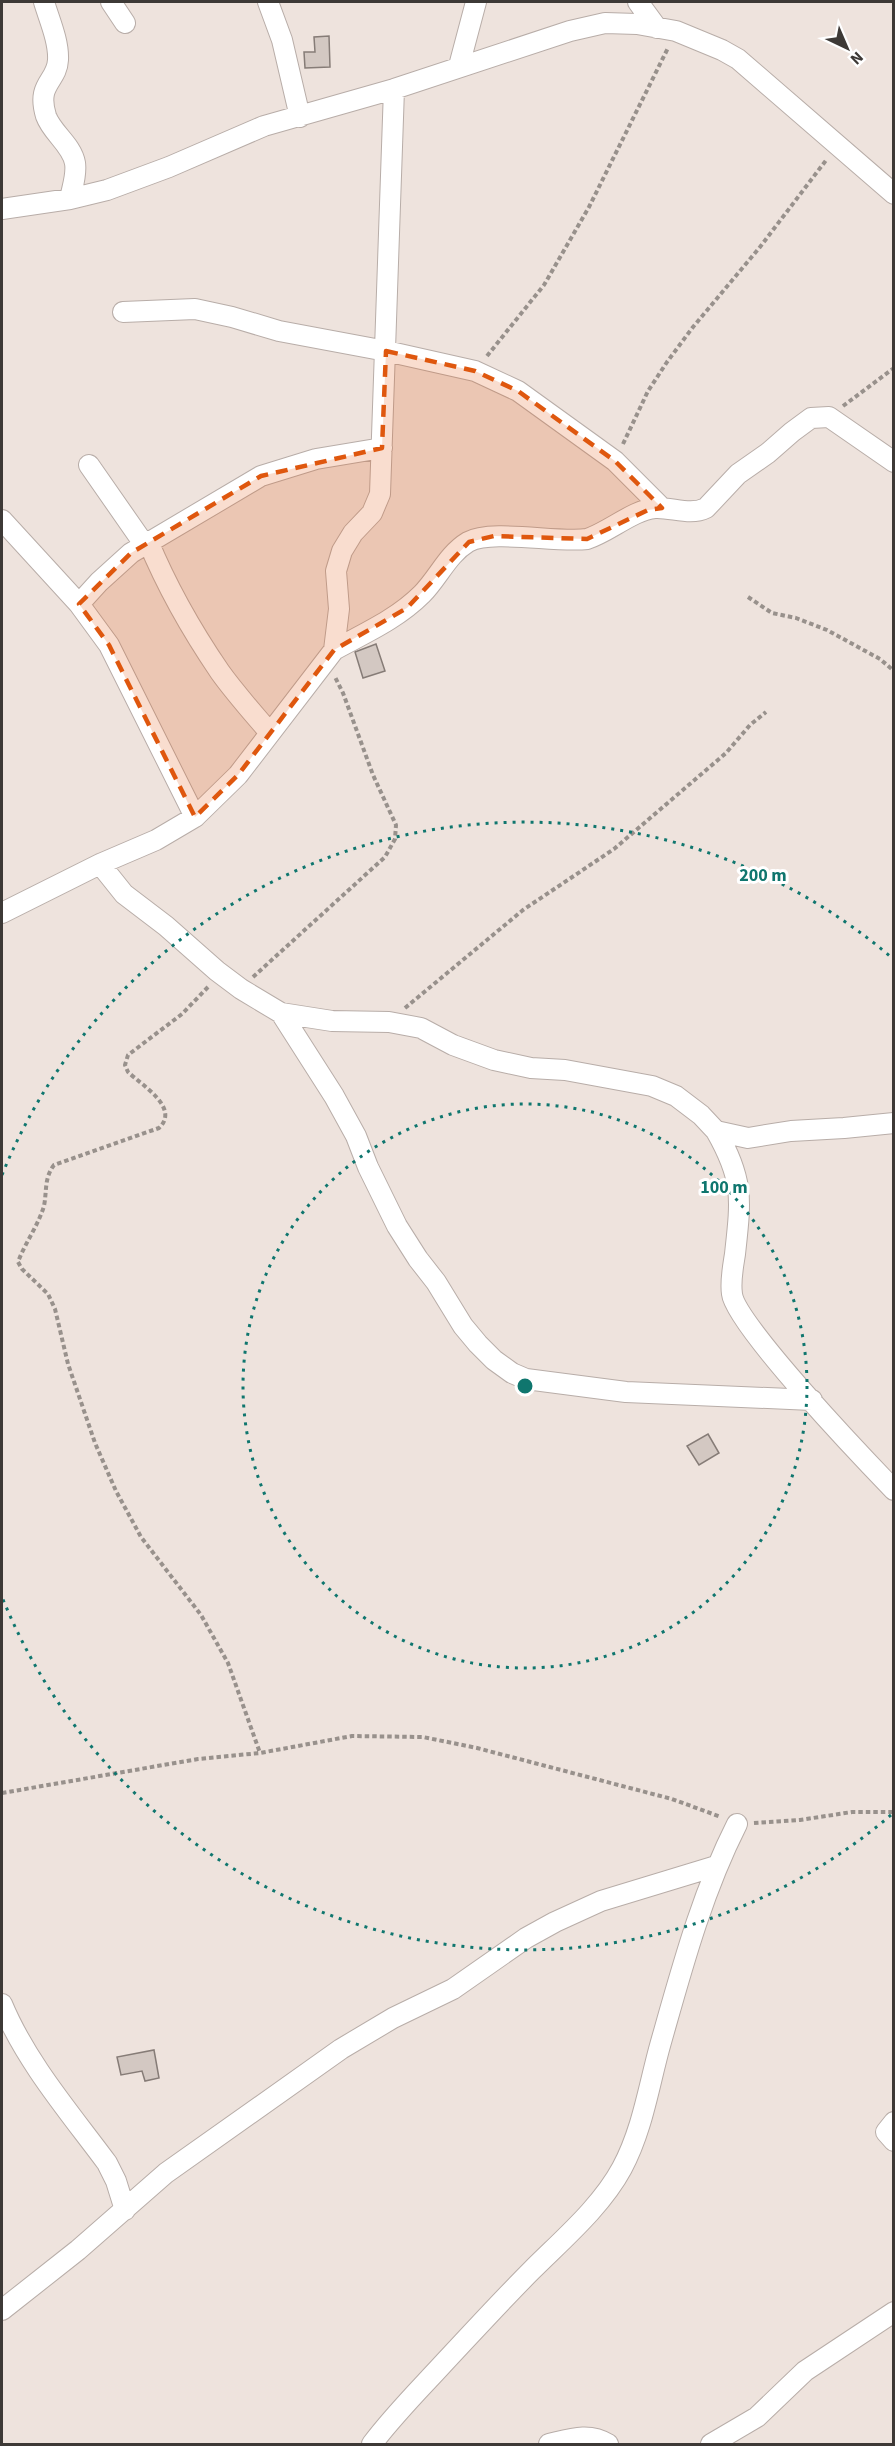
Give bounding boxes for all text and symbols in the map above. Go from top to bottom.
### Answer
north arrow [817,18,877,78]
text: N [845,46,868,70]
text: 200 m [739,863,787,888]
text: 100 m [700,1175,748,1200]
centre of rings [515,1376,535,1396]

